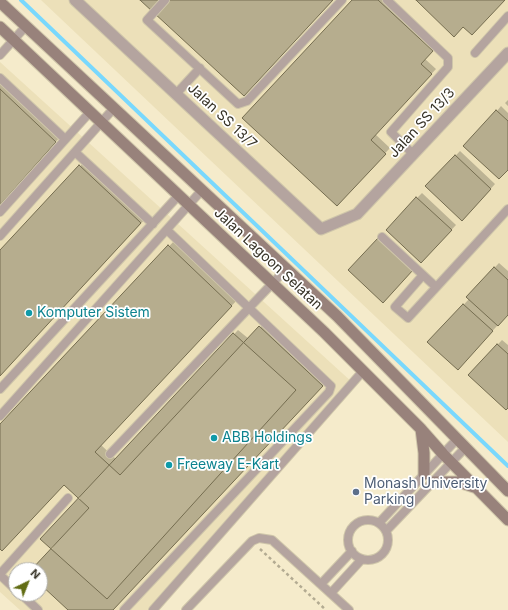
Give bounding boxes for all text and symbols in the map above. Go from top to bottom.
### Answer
street label: Jalan SS 13/7 [184,80,260,152]
street label: Jalan SS 13/3 [385,85,459,161]
street label: Jalan Lagoon Selatan [210,204,326,314]
place label: Komputer Sistem [37,305,150,321]
marker: Komputer Sistem [24,308,34,318]
place label: ABB Holdings [222,430,312,446]
marker: ABB Holdings [209,433,219,443]
place label: Freeway E-Kart [177,457,279,473]
marker: Freeway E-Kart [164,460,174,470]
place label: Monash University Parking [364,476,487,508]
marker: Monash University Parking [351,487,361,497]
north arrow [8,562,48,602]
text: N [28,566,43,582]

